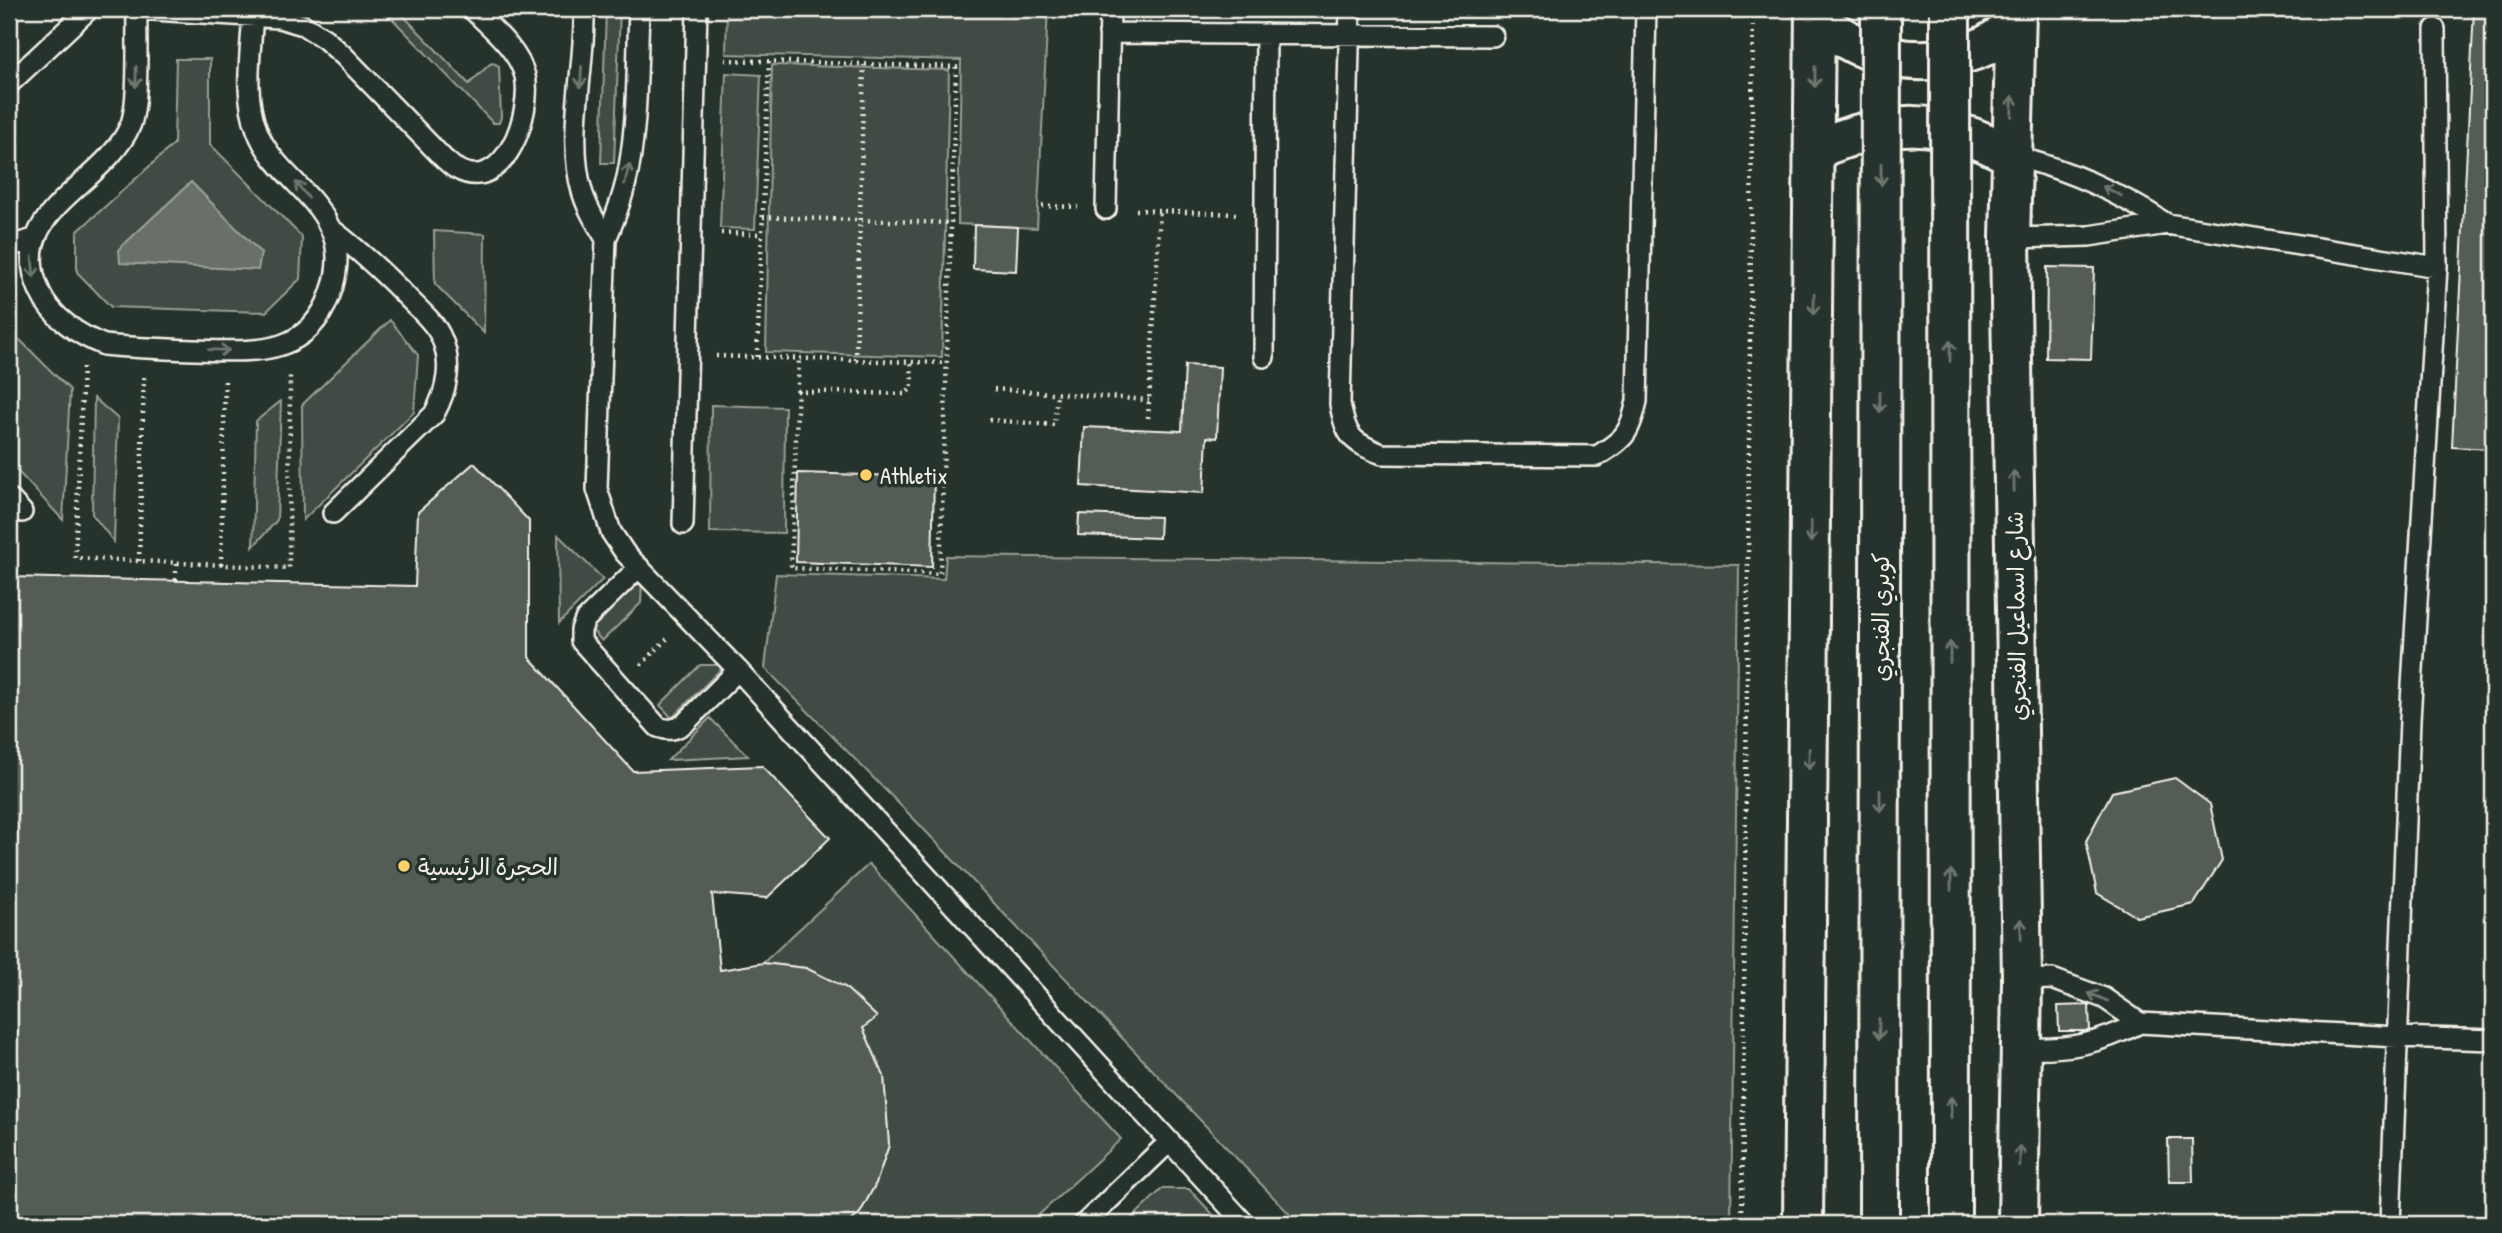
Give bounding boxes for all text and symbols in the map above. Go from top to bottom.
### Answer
one-way arrow [129,65,142,88]
one-way arrow [574,65,587,88]
one-way arrow [1808,65,1822,88]
one-way arrow [2006,95,2019,118]
one-way arrow [621,163,634,186]
one-way arrow [1874,163,1888,186]
one-way arrow [295,181,310,199]
one-way arrow [2102,184,2123,198]
one-way arrow [27,255,40,278]
one-way arrow [1807,293,1821,316]
one-way arrow [1943,340,1957,363]
one-way arrow [208,344,231,357]
one-way arrow [1873,391,1887,414]
place label: Athletix [880,460,947,491]
marker: Athletix [858,467,874,483]
one-way arrow [2007,469,2020,492]
street label: شارع اسماعيل الفنجري [1999,511,2035,721]
one-way arrow [1804,520,1818,543]
street label: كوبري الفنجري [1865,552,1898,682]
one-way arrow [1943,641,1957,664]
one-way arrow [1802,748,1815,771]
one-way arrow [1873,790,1887,813]
place label: الحجرة الرئيسية [418,851,558,882]
marker: الحجرة الرئيسية [396,858,412,874]
one-way arrow [1944,868,1958,891]
one-way arrow [2014,917,2028,940]
one-way arrow [2088,990,2109,1003]
one-way arrow [1872,1017,1886,1040]
one-way arrow [1944,1096,1958,1119]
one-way arrow [2013,1145,2026,1168]

